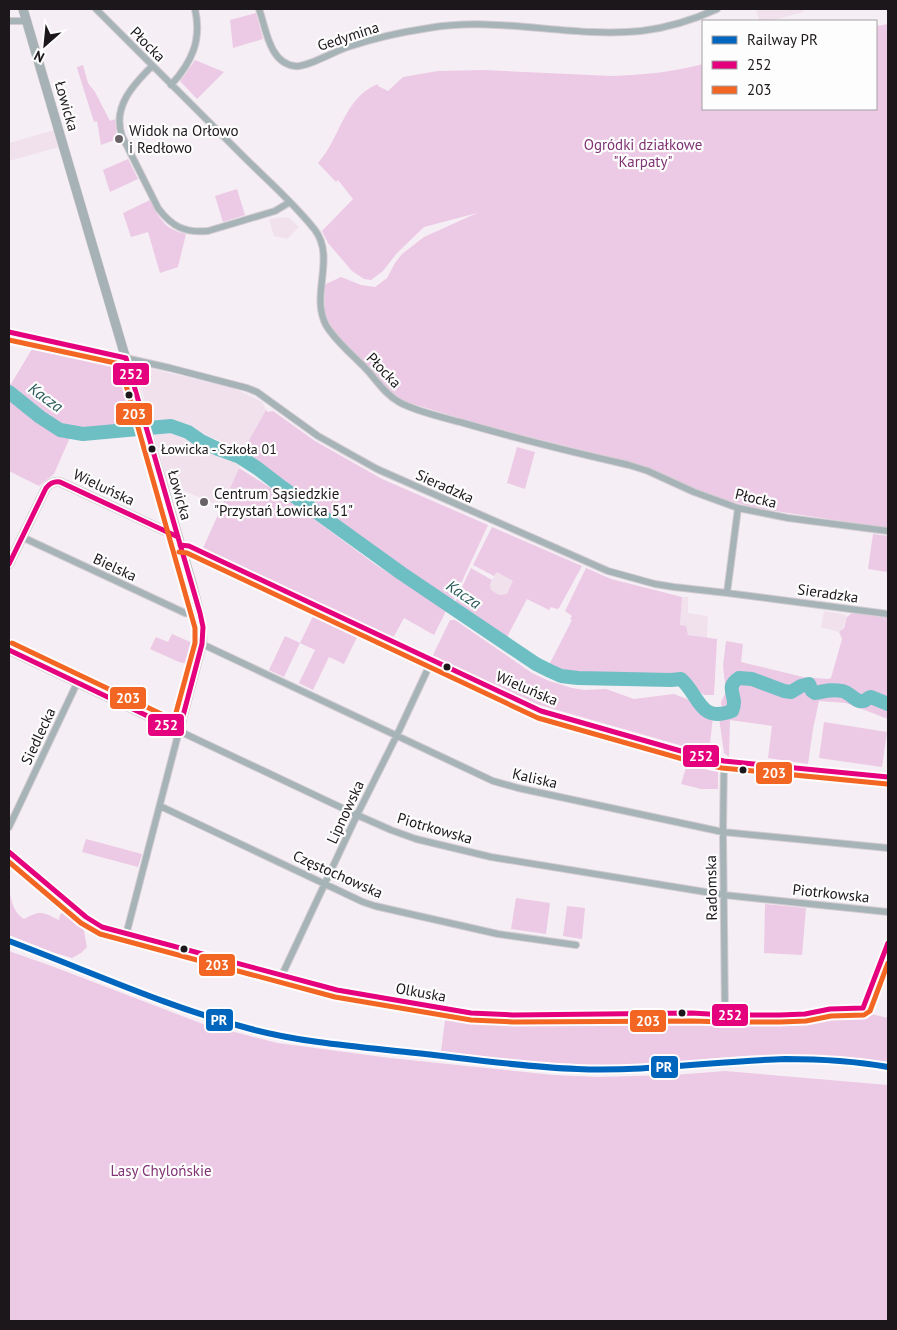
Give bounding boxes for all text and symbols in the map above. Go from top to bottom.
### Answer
street label: Gedymina [315,17,381,55]
north arrow [20,20,70,70]
legend [702,20,877,110]
street label: Płocka [126,22,170,66]
text: Railway PR [747,30,818,49]
text: N [31,46,47,67]
text: 252 [747,55,772,74]
street label: Łowicka [51,79,83,133]
text: 203 [747,80,772,99]
place label: Widok na Orłowo i Redłowo [129,121,238,157]
marker: Widok na Orłowo i Redłowo [113,133,125,145]
park label: Ogródki działkowe "Karpaty" [584,135,702,171]
street label: Płocka [363,348,405,392]
line badge: 252 [112,362,150,386]
text: 252 [119,365,143,383]
water label: Kacza [25,378,67,416]
unlabelled marker [124,390,134,400]
line badge: 203 [115,402,153,426]
text: 203 [122,405,146,423]
place label: Łowicka - Szkoła 01 [161,440,277,458]
marker: Łowicka - Szkoła 01 [147,444,157,454]
street label: Wieluńska [70,465,138,509]
street label: Sieradzka [413,465,477,507]
street label: Łowicka [164,468,196,522]
place label: Centrum Sąsiedzkie "Przystań Łowicka 51" [214,484,353,520]
street label: Płocka [733,484,779,512]
marker: Centrum Sąsiedzkie "Przystań Łowicka 51" [198,496,210,508]
street label: Bielska [90,549,140,585]
water label: Kacza [443,575,485,613]
street label: Sieradzka [796,579,860,607]
unlabelled marker [442,662,452,672]
street label: Wieluńska [493,666,561,710]
line badge: 203 [109,686,147,710]
text: 203 [116,689,140,707]
street label: Siedlecka [17,704,59,768]
line badge: 252 [147,713,185,737]
text: 252 [154,716,178,734]
line badge: 252 [682,744,720,768]
text: 252 [689,747,713,765]
line badge: 203 [755,761,793,785]
street label: Kaliska [511,764,559,792]
text: 203 [762,764,786,782]
unlabelled marker [738,765,748,775]
street label: Lipnowska [322,777,368,847]
street label: Piotrkowska [395,808,475,848]
street label: Częstochowska [290,846,386,902]
street label: Radomska [701,855,721,921]
street label: Piotrkowska [791,880,871,906]
unlabelled marker [179,944,189,954]
line badge: 203 [198,953,236,977]
text: 203 [205,956,229,974]
street label: Olkuska [394,978,448,1006]
line badge: 252 [711,1003,749,1027]
text: 252 [718,1006,742,1024]
line badge: PR [205,1008,234,1032]
unlabelled marker [677,1008,687,1018]
line badge: 203 [629,1009,667,1033]
text: PR [211,1011,228,1029]
text: 203 [636,1012,660,1030]
line badge: PR [650,1055,679,1079]
text: PR [656,1058,673,1076]
park label: Lasy Chylońskie [110,1161,212,1180]

